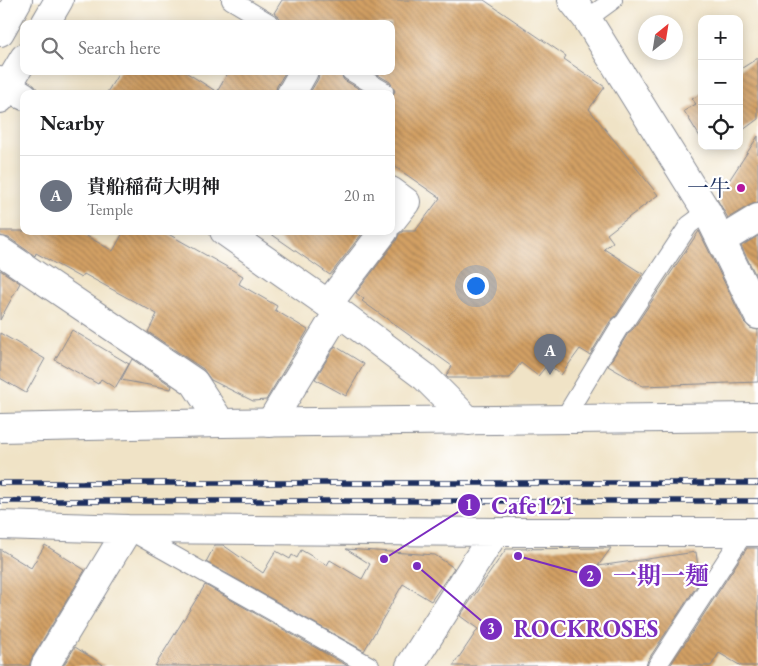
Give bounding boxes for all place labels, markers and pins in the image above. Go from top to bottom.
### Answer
place label: 一牛 [687,174,731,203]
marker: 一牛 [735,182,747,194]
pin: A [534,334,566,375]
callout: Cafe121 [457,486,585,525]
callout: 一期一麺 [578,556,719,595]
callout: ROCKROSES [479,609,668,648]

